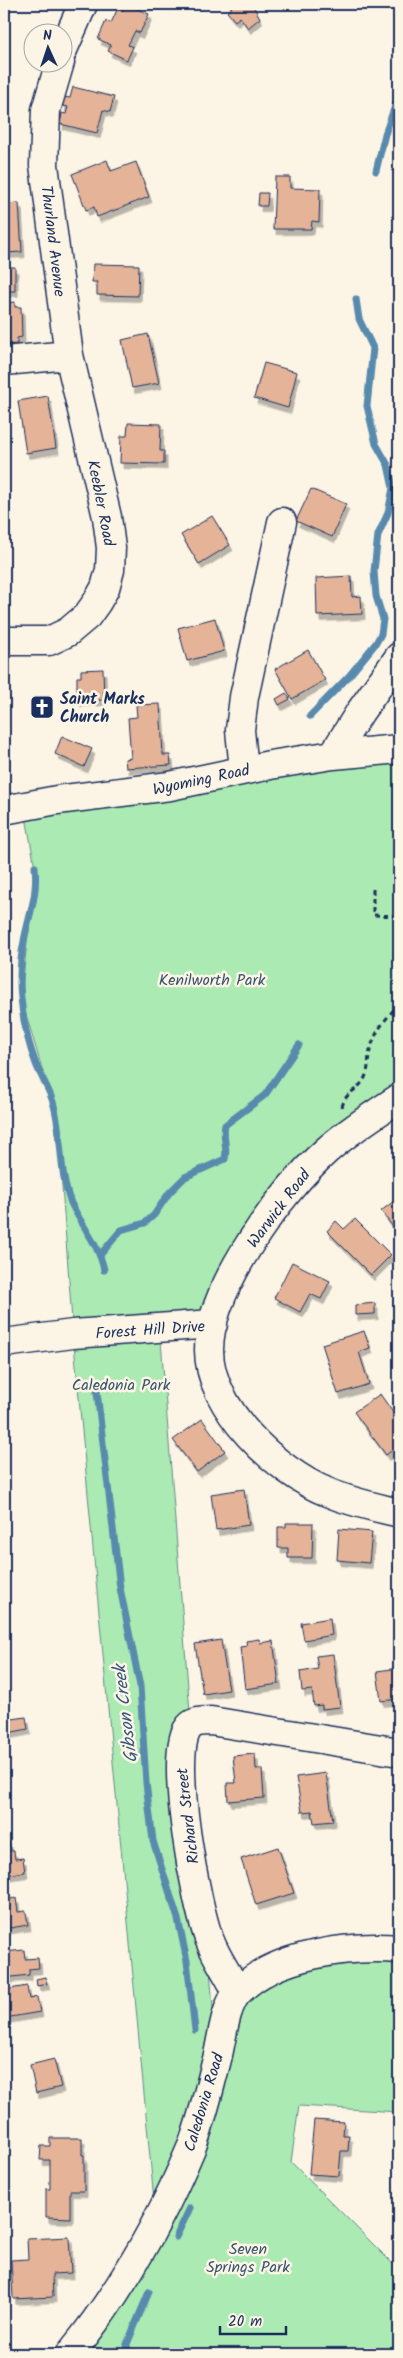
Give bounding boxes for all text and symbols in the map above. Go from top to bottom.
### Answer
north arrow [22,22,72,72]
text: N [42,25,53,47]
street label: Thurland Avenue [33,184,72,298]
street label: Keebler Road [80,458,121,549]
place label: Saint Marks Church [60,687,145,730]
church icon: Saint Marks Church [29,694,55,720]
street label: Wyoming Road [151,758,253,803]
park label: Kenilworth Park [159,968,266,993]
street label: Warwick Road [241,1163,318,1254]
street label: Forest Hill Drive [95,1314,206,1347]
park label: Caledonia Park [72,1373,171,1398]
water label: Gibson Creek [106,1661,147,1765]
street label: Richard Street [170,1766,207,1865]
street label: Caledonia Road [178,2049,232,2155]
park label: Seven Springs Park [206,2237,290,2280]
scale bar [220,2303,287,2335]
text: 20 m [228,2310,262,2334]

